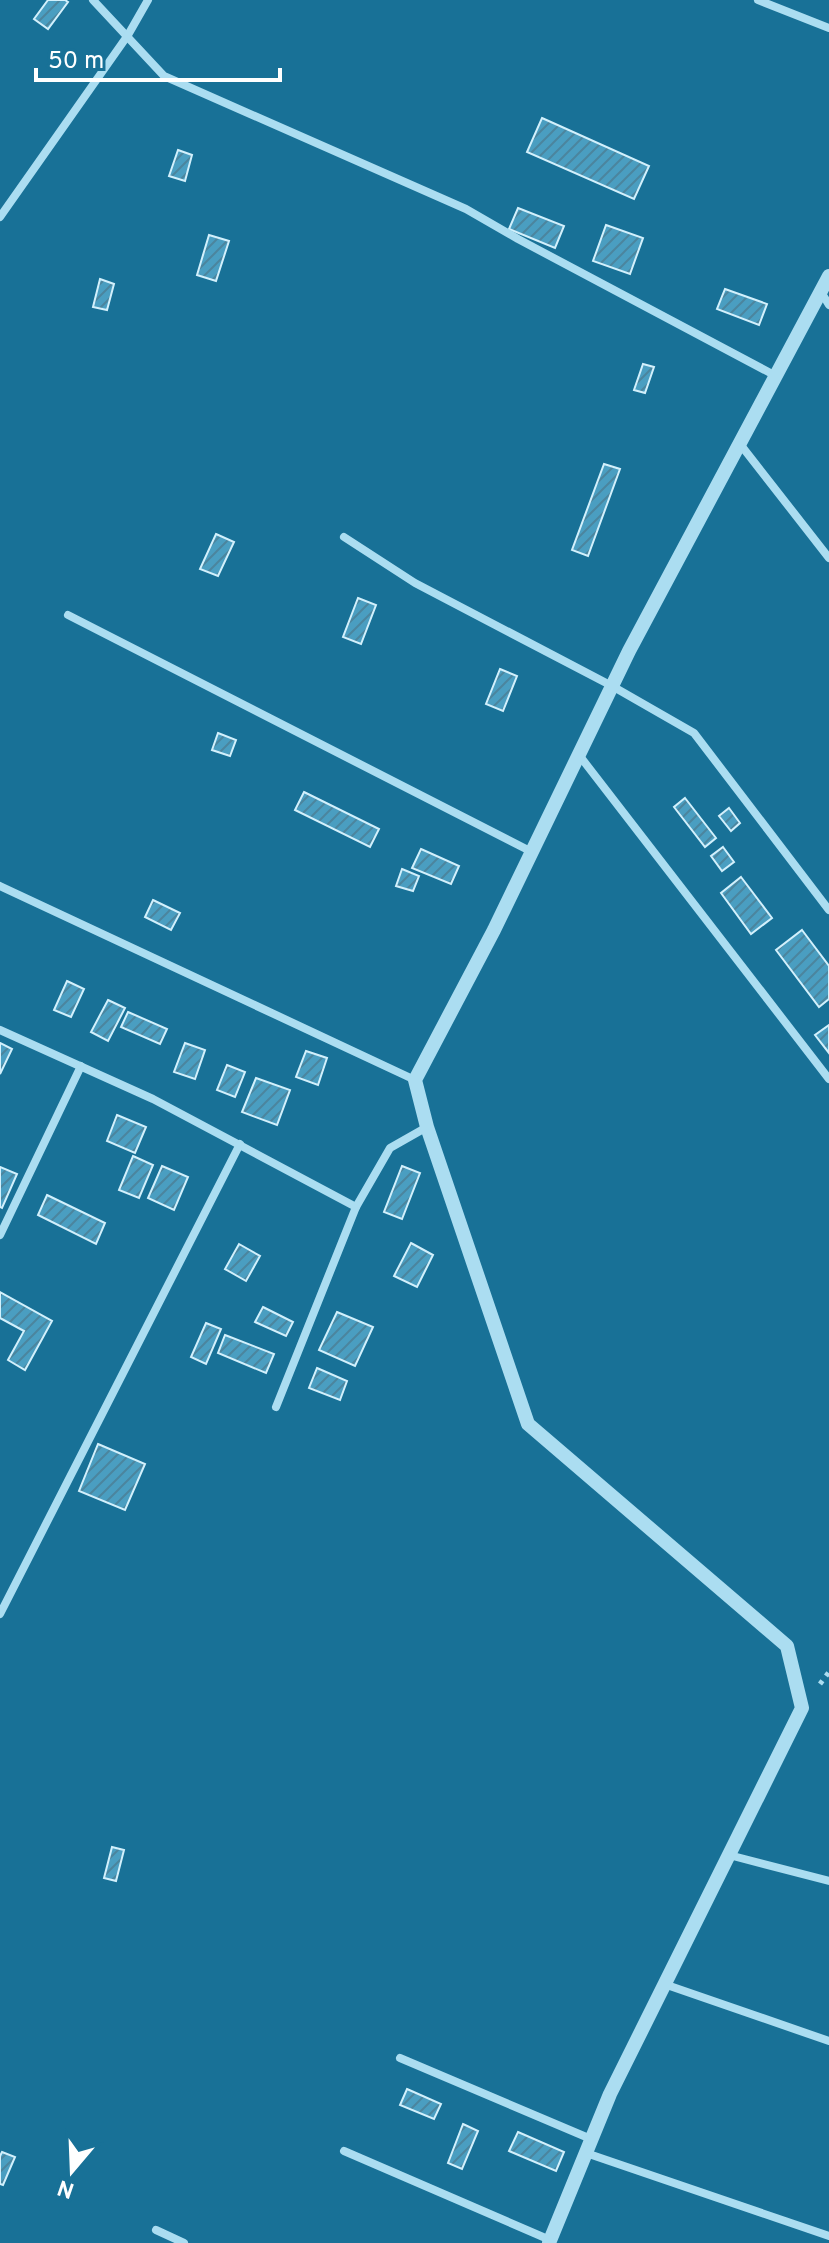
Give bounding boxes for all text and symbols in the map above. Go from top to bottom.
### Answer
scale bar [36,32,280,82]
text: 50 m [48,47,104,77]
north arrow [32,2131,112,2211]
text: N [54,2172,78,2203]

